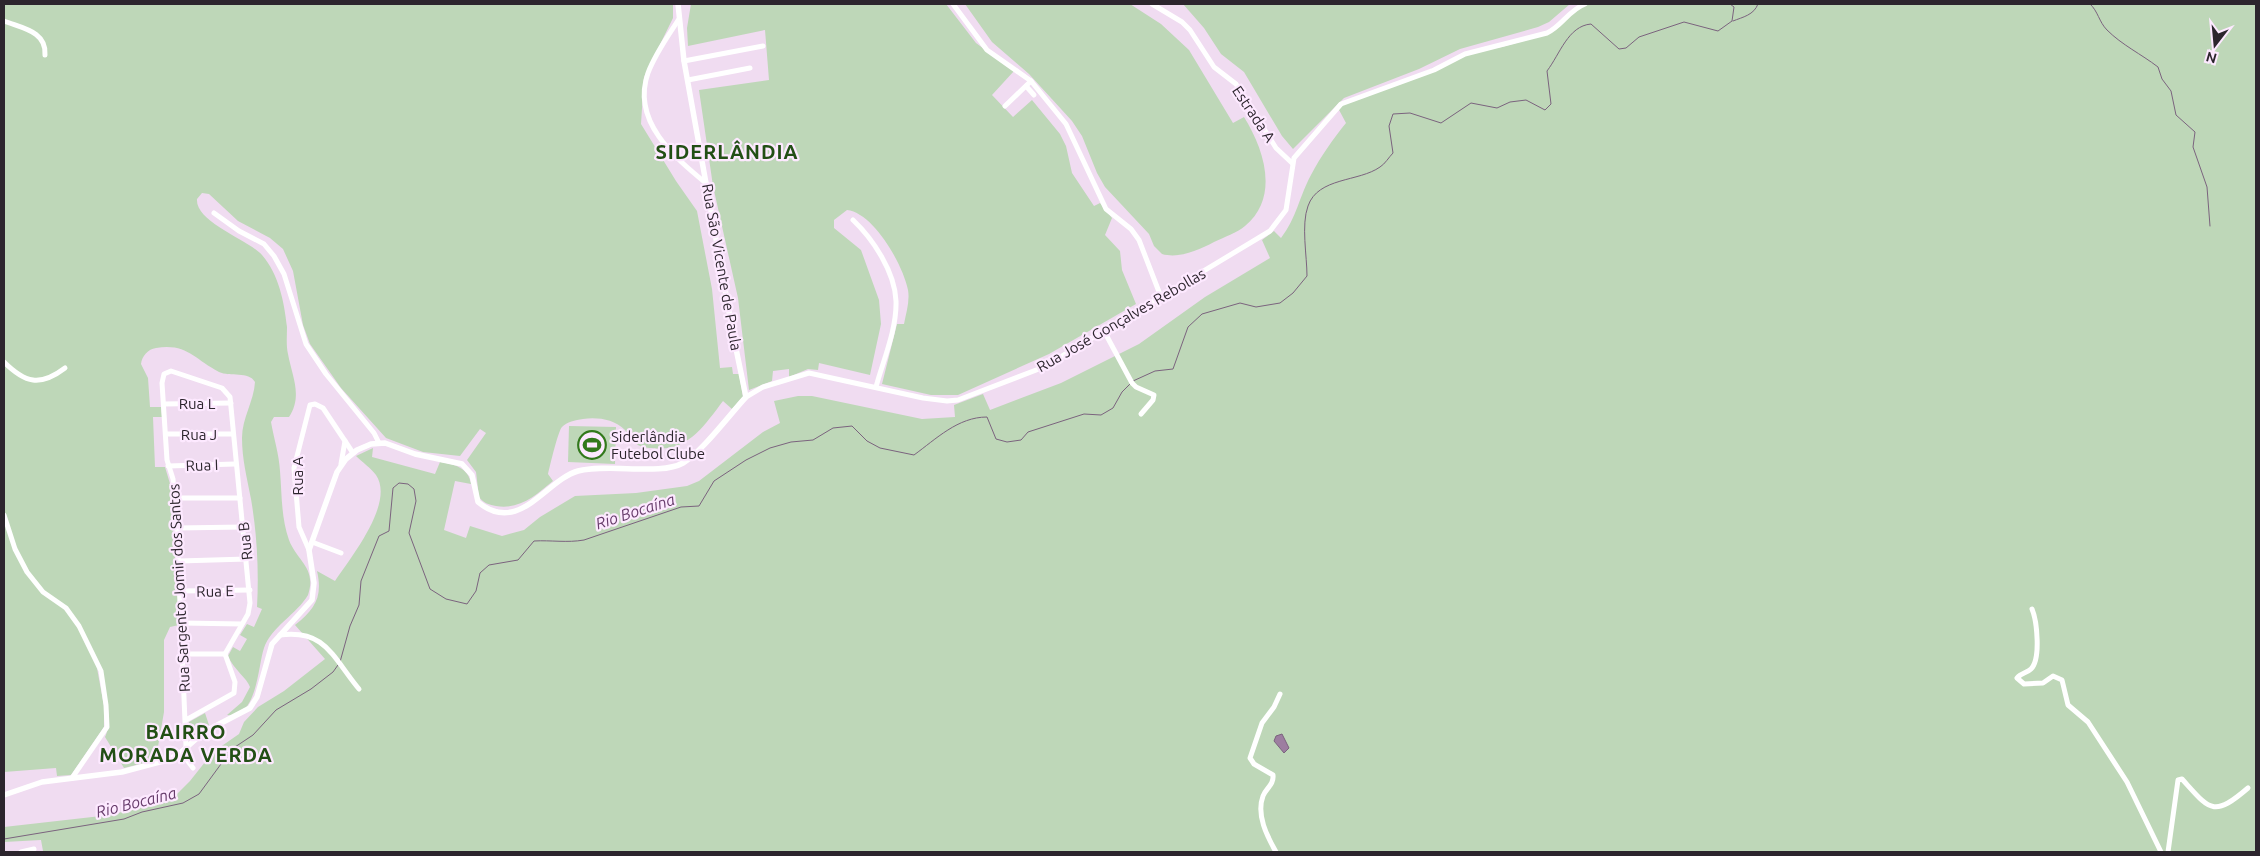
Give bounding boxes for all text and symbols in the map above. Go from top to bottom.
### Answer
north arrow [2190,20,2240,70]
text: N [2204,48,2219,67]
street label: Estrada A [1229,83,1279,145]
district label: SIDERLÂNDIA [655,140,799,163]
street label: Rua São Vicente de Paula [699,182,745,352]
street label: Rua José Gonçalves Rebollas [1034,265,1208,375]
street label: Rua L [179,395,216,412]
street label: Rua J [181,426,217,443]
place label: Siderlândia Futebol Clube [611,428,705,462]
sports icon: Siderlândia Futebol Clube [577,430,607,460]
street label: Rua I [185,456,219,474]
street label: Rua A [289,456,306,495]
street label: Rua Sargento Jomir dos Santos [165,483,193,693]
water label: Rio Bocaína [593,490,677,532]
street label: Rua B [235,521,255,561]
street label: Rua E [196,582,234,600]
district label: BAIRRO MORADA VERDA [99,720,273,766]
water label: Rio Bocaína [94,783,178,821]

